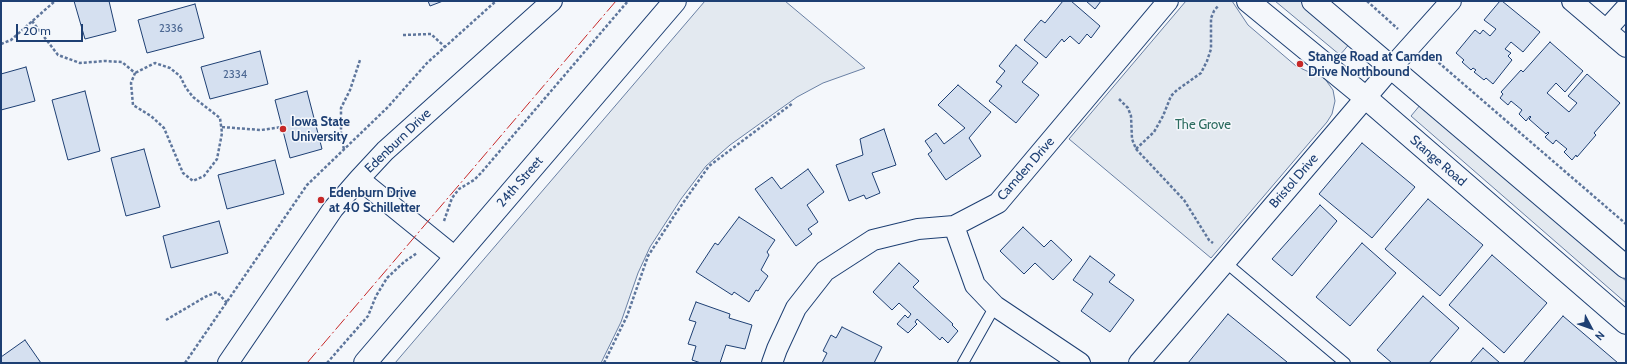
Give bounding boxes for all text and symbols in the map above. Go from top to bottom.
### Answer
scale bar [18,16,85,42]
house number: 2336 [159,22,183,36]
text: 20 m [23,23,51,38]
place label: Stange Road at Camden Drive Northbound [1308,49,1442,80]
marker: Stange Road at Camden Drive Northbound [1295,59,1305,69]
house number: 2334 [223,68,247,82]
street label: Edenburn Drive [362,106,434,176]
place label: Iowa State University [291,114,350,145]
park label: The Grove [1175,117,1231,133]
marker: Iowa State University [278,124,288,134]
street label: Stange Road [1407,132,1469,190]
street label: Camden Drive [994,134,1058,204]
street label: Bristol Drive [1266,151,1322,211]
street label: 24th Street [494,153,546,211]
place label: Edenburn Drive at 40 Schilletter [329,185,420,216]
marker: Edenburn Drive at 40 Schilletter [316,195,326,205]
north arrow [1571,308,1611,348]
text: N [1592,328,1608,343]

